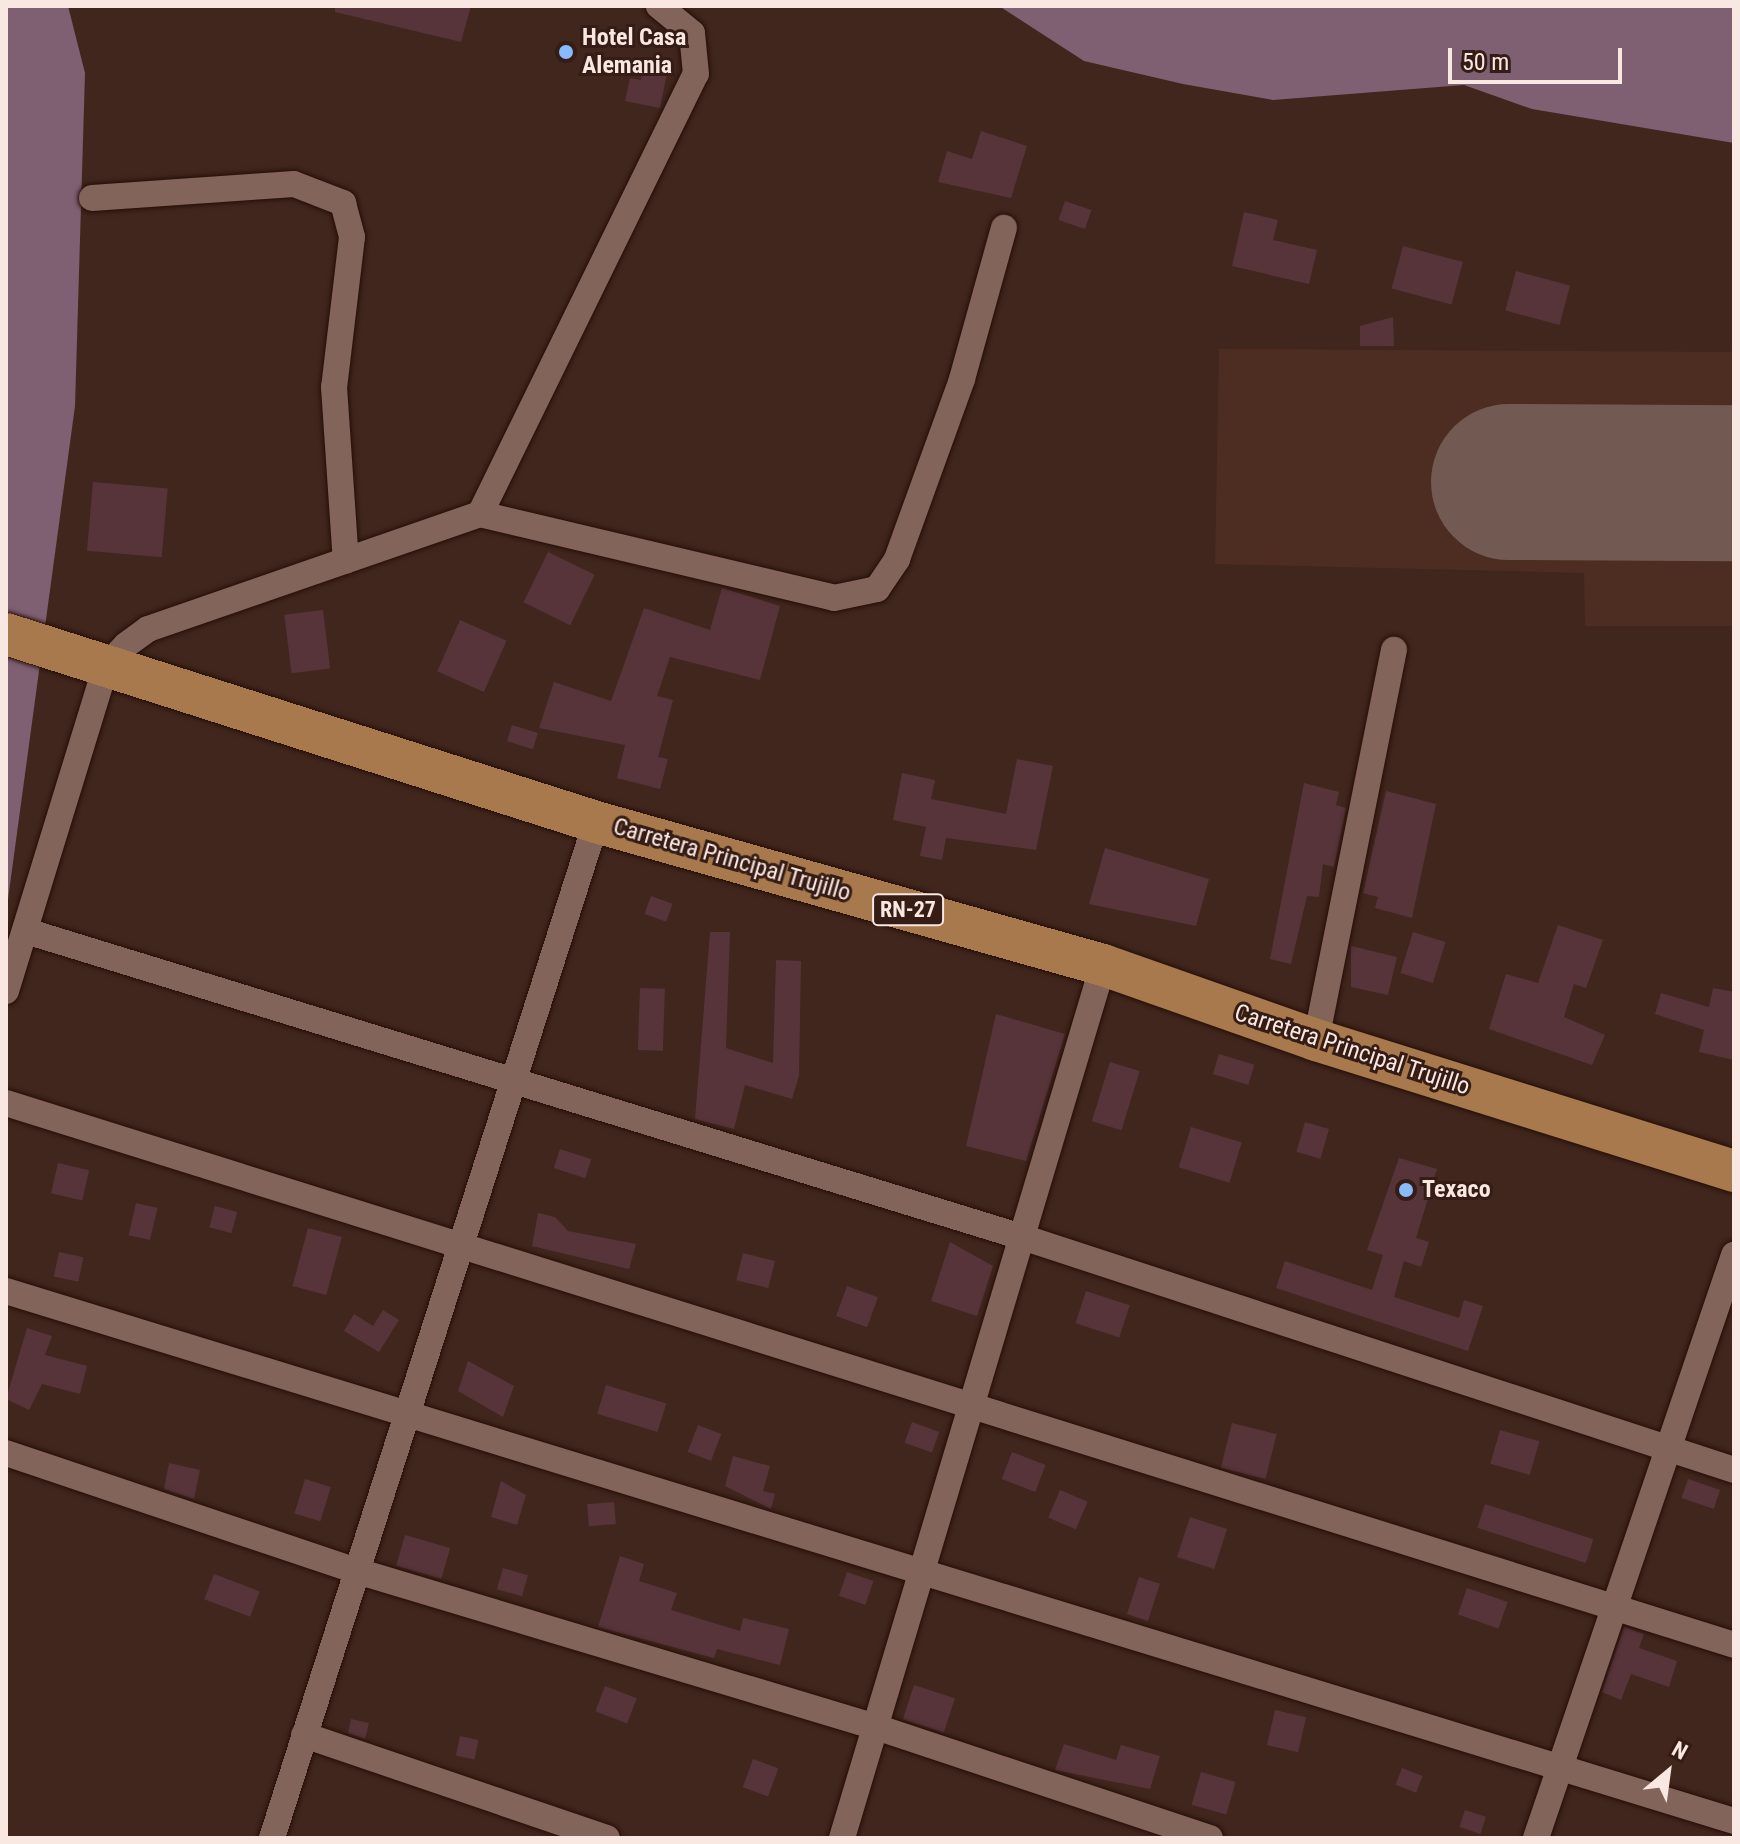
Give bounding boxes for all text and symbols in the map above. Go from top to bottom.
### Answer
place label: Hotel Casa Alemania [582,24,686,80]
scale bar [1452,32,1626,82]
marker: Hotel Casa Alemania [557,43,575,61]
text: 50 m [1462,48,1509,76]
street label: Carretera Principal Trujillo [610,812,854,908]
road number: RN-27 [872,892,944,928]
street label: Carretera Principal Trujillo [1231,998,1473,1102]
place label: Texaco [1422,1176,1491,1204]
marker: Texaco [1397,1181,1415,1199]
north arrow [1628,1732,1708,1812]
text: N [1668,1736,1692,1765]

